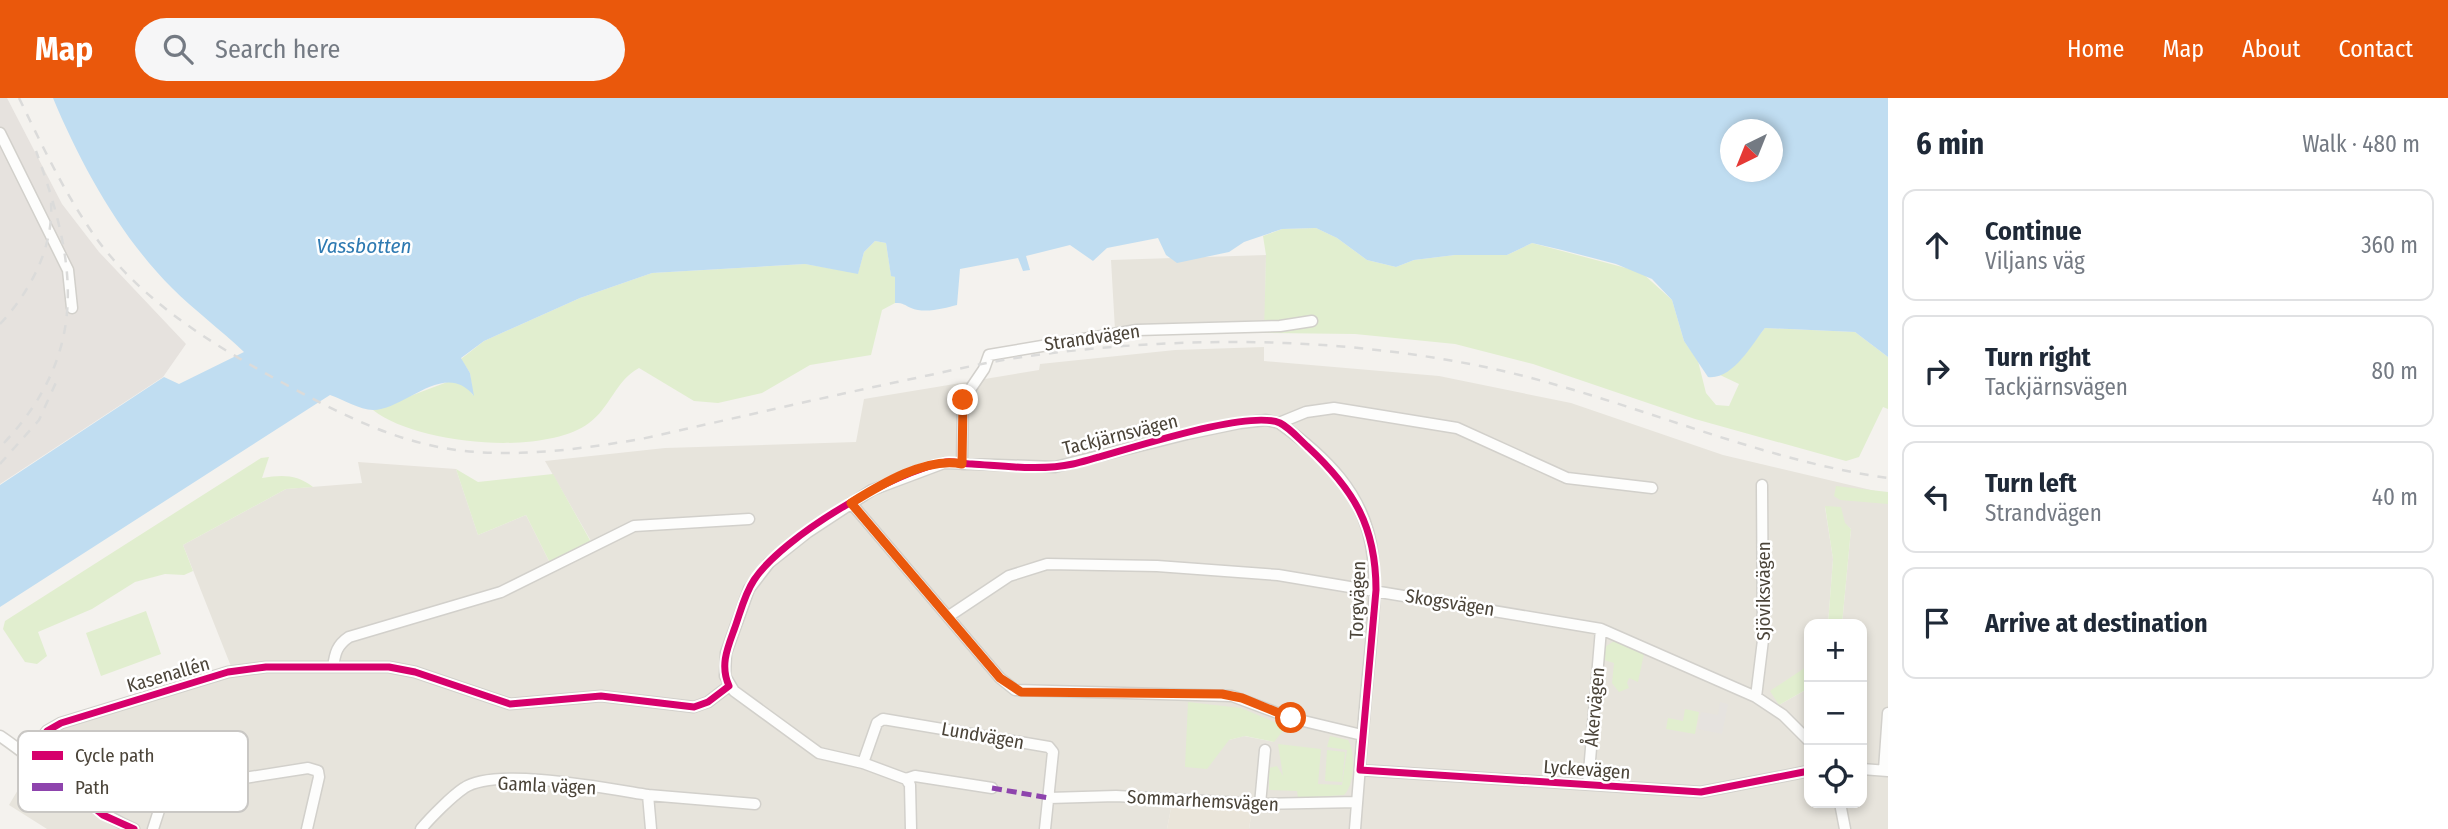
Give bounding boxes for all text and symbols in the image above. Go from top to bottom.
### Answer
search box [135,18,625,81]
text: Map [35,29,93,69]
icon: search [159,30,197,68]
text: Search here [215,34,340,65]
text: Home [2067,35,2124,63]
text: Map [2162,35,2204,63]
text: About [2242,35,2300,63]
text: Contact [2338,35,2413,63]
north arrow [1720,119,1783,182]
text: 6 min [1916,126,1984,162]
text: Walk · 480 m [2302,130,2420,158]
text: Continue [1985,216,2082,247]
icon: ahead [1918,226,1956,264]
text: 360 m [2361,231,2418,259]
water label: Vassbotten [317,233,411,259]
text: Viljans väg [1985,247,2085,275]
street label: Strandvägen [1043,319,1141,356]
text: Turn right [1985,342,2091,373]
icon: right [1918,352,1956,390]
text: 80 m [2371,357,2418,385]
text: Tackjärnsvägen [1985,373,2128,401]
route end [947,384,978,415]
street label: Tackjärnsvägen [1060,409,1180,460]
text: Turn left [1985,468,2077,499]
icon: left [1918,478,1956,516]
text: 40 m [2372,483,2418,511]
text: Strandvägen [1985,499,2102,527]
street label: Sjöviksvägen [1752,541,1775,641]
street label: Torgvägen [1345,560,1370,640]
street label: Skogsvägen [1404,584,1496,621]
icon: arrive [1918,604,1956,642]
text: Arrive at destination [1985,608,2208,639]
map controls [1804,619,1867,808]
button: + [1804,619,1867,682]
street label: Kasenallén [124,652,212,697]
street label: Åkervägen [1580,666,1609,748]
button: − [1804,682,1867,745]
route start [1275,702,1306,733]
street label: Lundvägen [940,717,1026,754]
legend [18,731,248,812]
text: Cycle path [75,744,154,767]
button: locate [1804,745,1867,808]
street label: Lyckevägen [1543,755,1631,784]
street label: Gamla vägen [497,771,597,800]
text: Path [75,776,110,799]
street label: Sommarhemsvägen [1127,785,1279,816]

